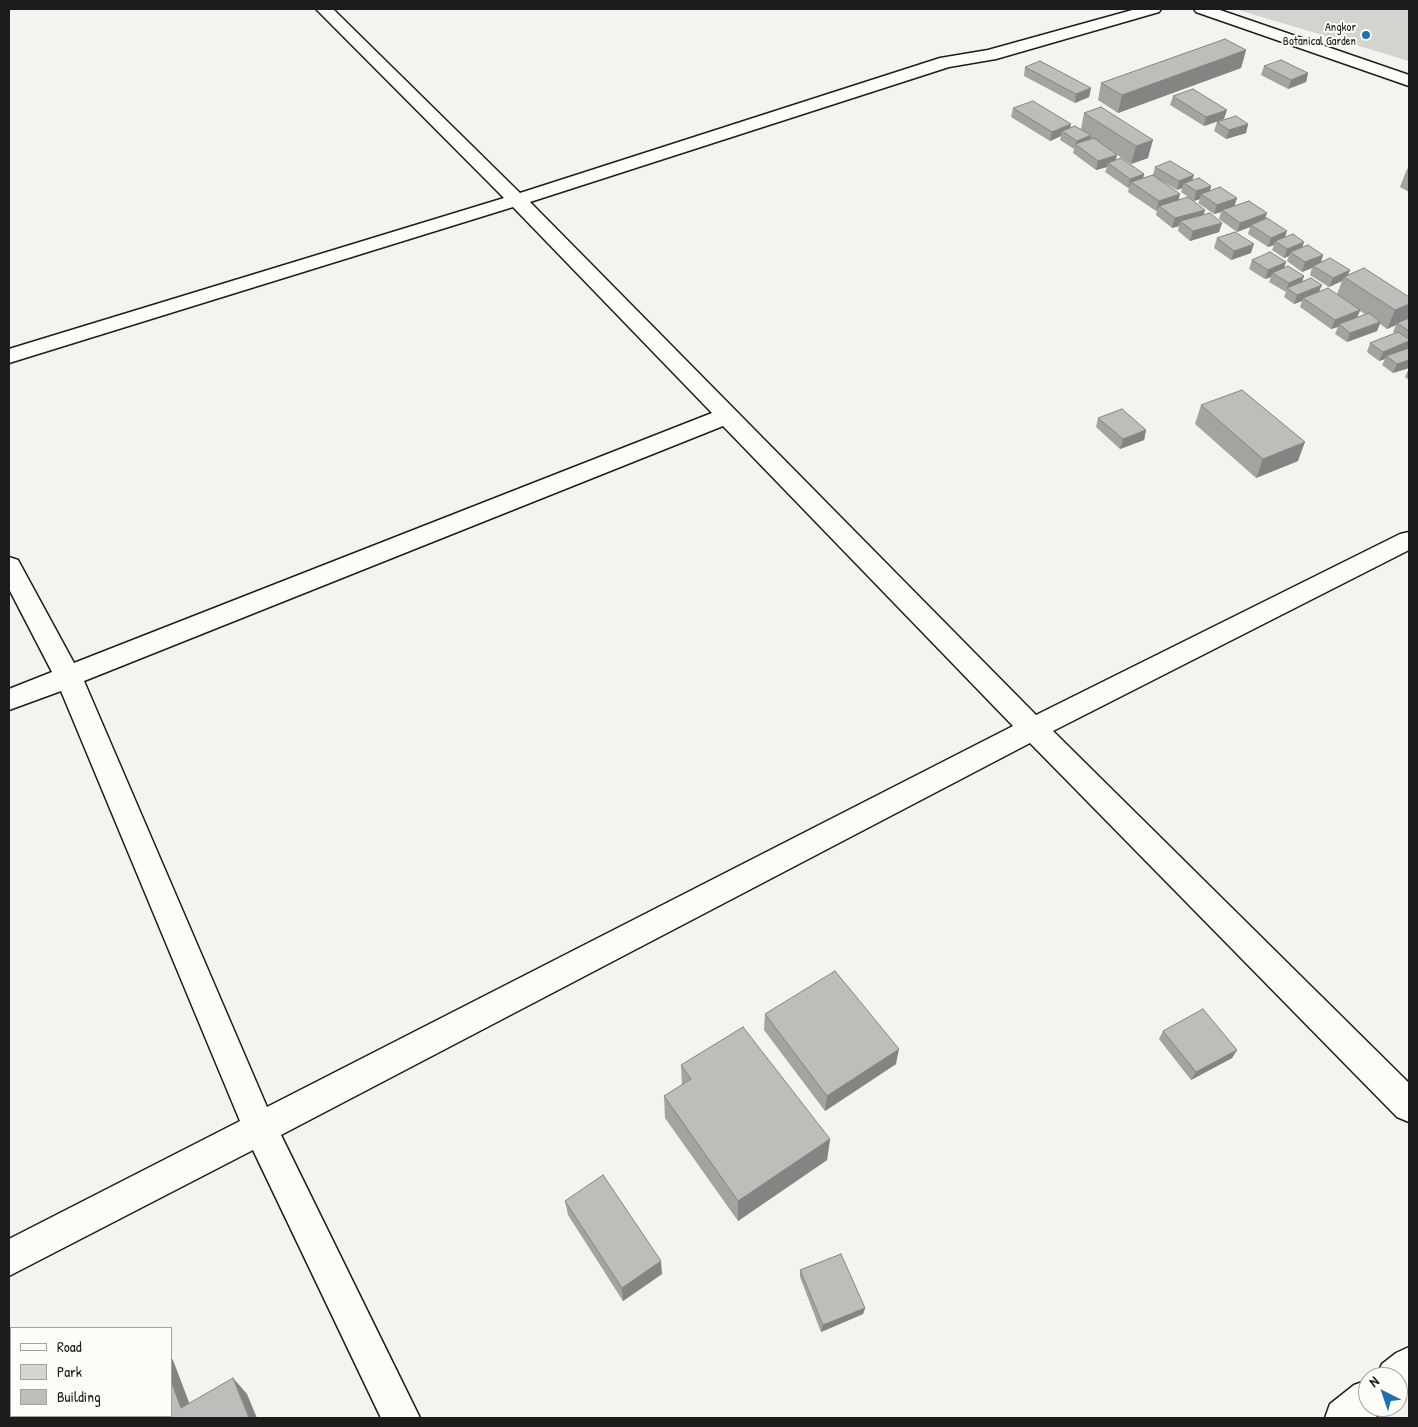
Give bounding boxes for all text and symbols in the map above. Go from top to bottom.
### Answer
place label: Angkor Botanical Garden [1283,21,1356,49]
marker: Angkor Botanical Garden [1360,29,1372,41]
legend [10,1327,172,1417]
text: Road [57,1336,82,1357]
text: Park [57,1361,82,1382]
north arrow [1358,1367,1408,1417]
text: N [1364,1371,1383,1391]
text: Building [57,1386,101,1407]

